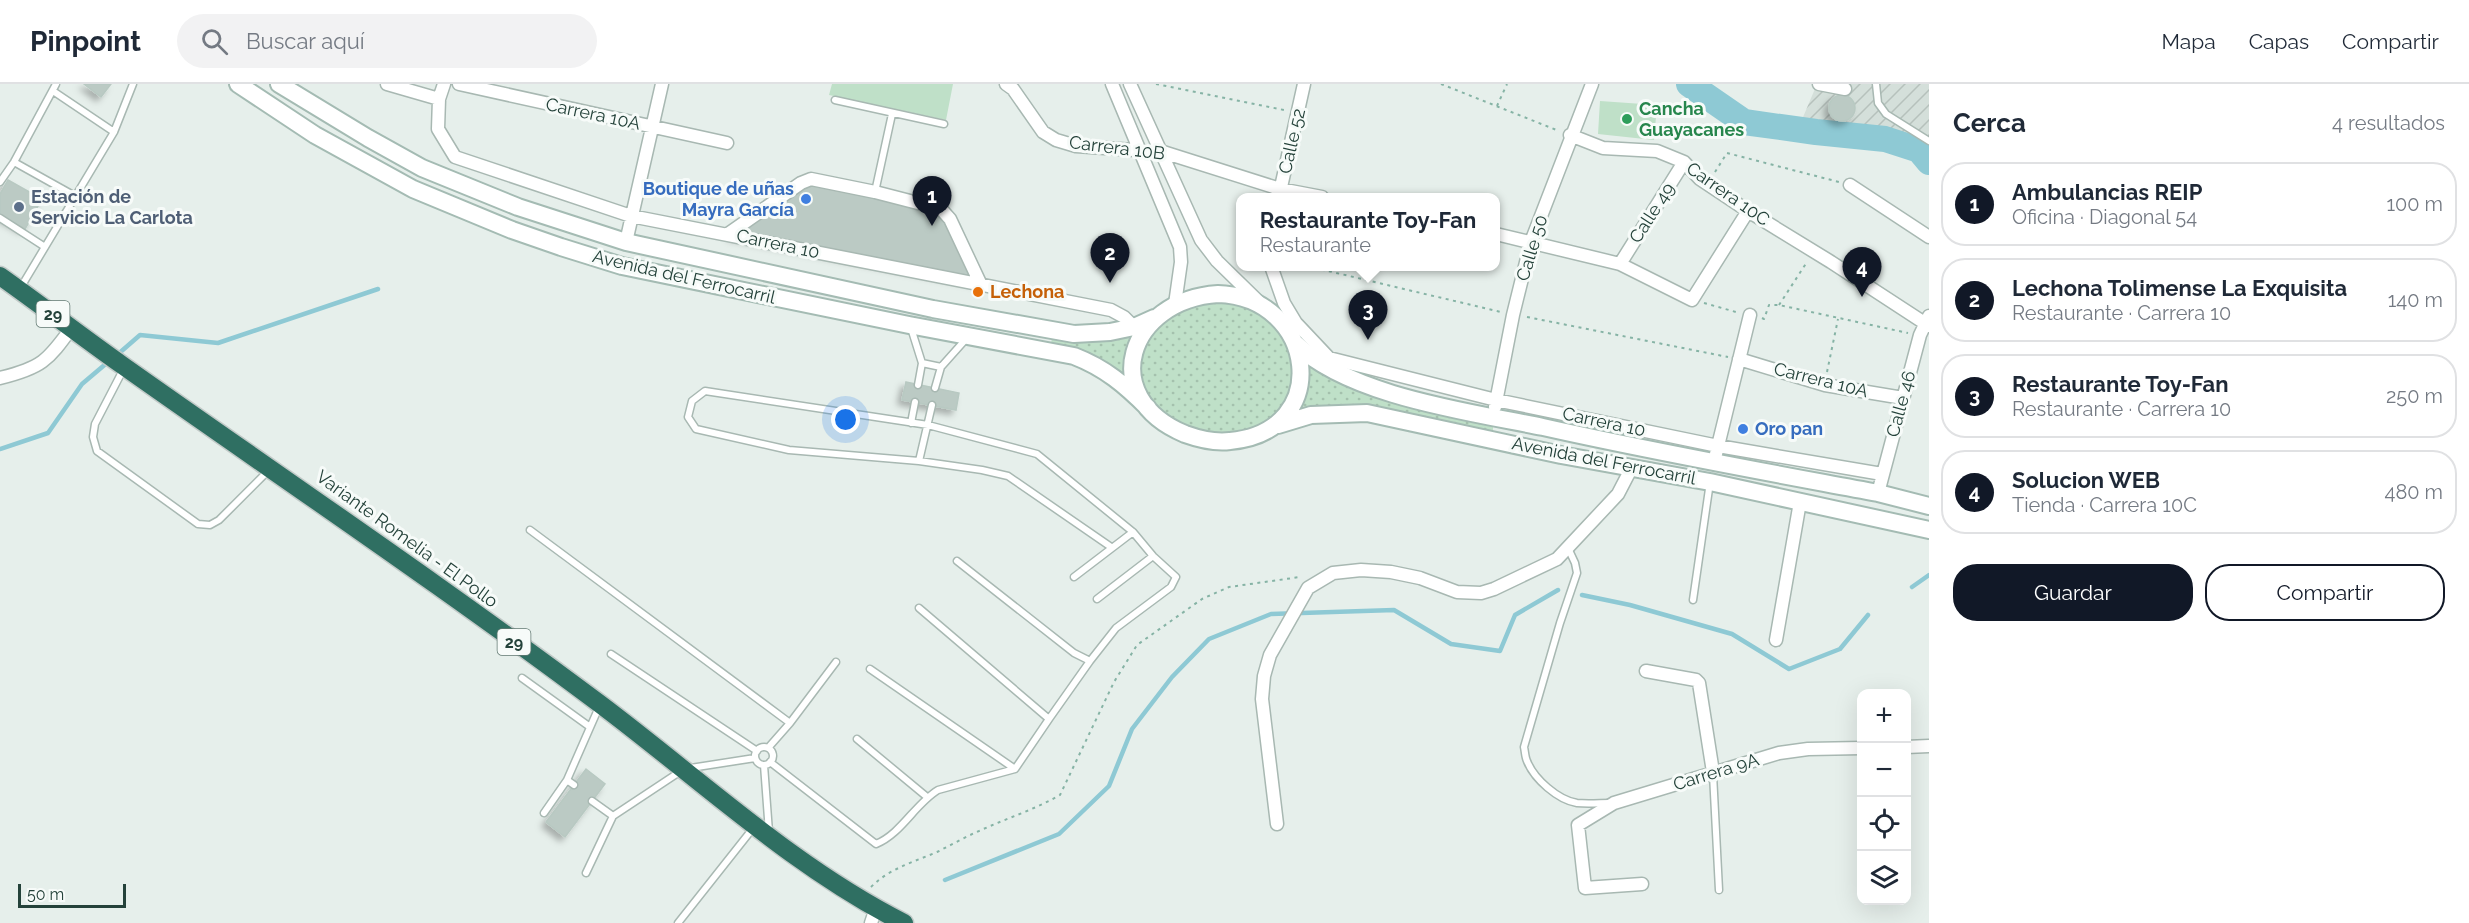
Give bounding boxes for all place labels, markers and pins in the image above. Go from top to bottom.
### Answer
place label: Cancha Guayacanes [1639,98,1744,140]
marker: Cancha Guayacanes [1620,112,1634,126]
pin: 1 [912,176,952,226]
place label: Boutique de uñas Mayra García [643,178,794,220]
place label: Estación de Servicio La Carlota [31,186,193,228]
marker: Boutique de uñas Mayra García [799,192,813,206]
marker: Estación de Servicio La Carlota [12,200,26,214]
pin: 2 [1090,234,1130,283]
pin: 4 [1842,248,1882,297]
place label: Lechona [990,281,1064,302]
marker: Lechona [971,285,985,299]
pin: 3 [1348,290,1388,340]
place label: Oro pan [1755,418,1823,439]
marker: Oro pan [1736,422,1750,436]

